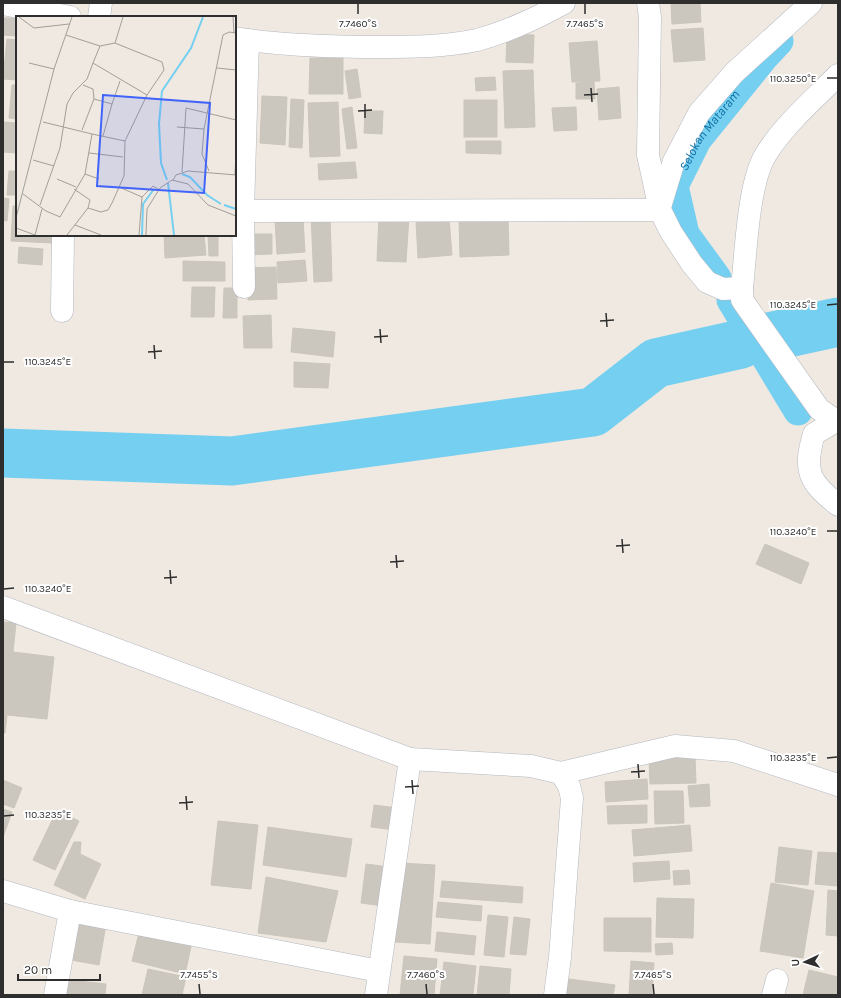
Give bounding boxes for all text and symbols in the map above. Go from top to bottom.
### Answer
inset map [16,16,236,236]
text: 7.7460°S [339,18,377,30]
text: 7.7465°S [566,18,604,30]
text: 110.3250°E [770,73,816,85]
water label: Selokan Mataram [676,87,742,173]
text: 110.3245°E [770,299,816,311]
text: 110.3245°E [25,356,71,368]
text: 110.3240°E [770,526,816,538]
text: 110.3240°E [25,583,71,595]
text: 110.3235°E [770,752,816,764]
text: 110.3235°E [25,809,71,821]
north arrow [785,942,825,982]
scale bar [18,956,100,982]
text: U [789,958,802,967]
text: 20 m [24,963,52,977]
text: 7.7455°S [180,969,218,981]
text: 7.7460°S [407,969,445,981]
text: 7.7465°S [634,969,672,981]

